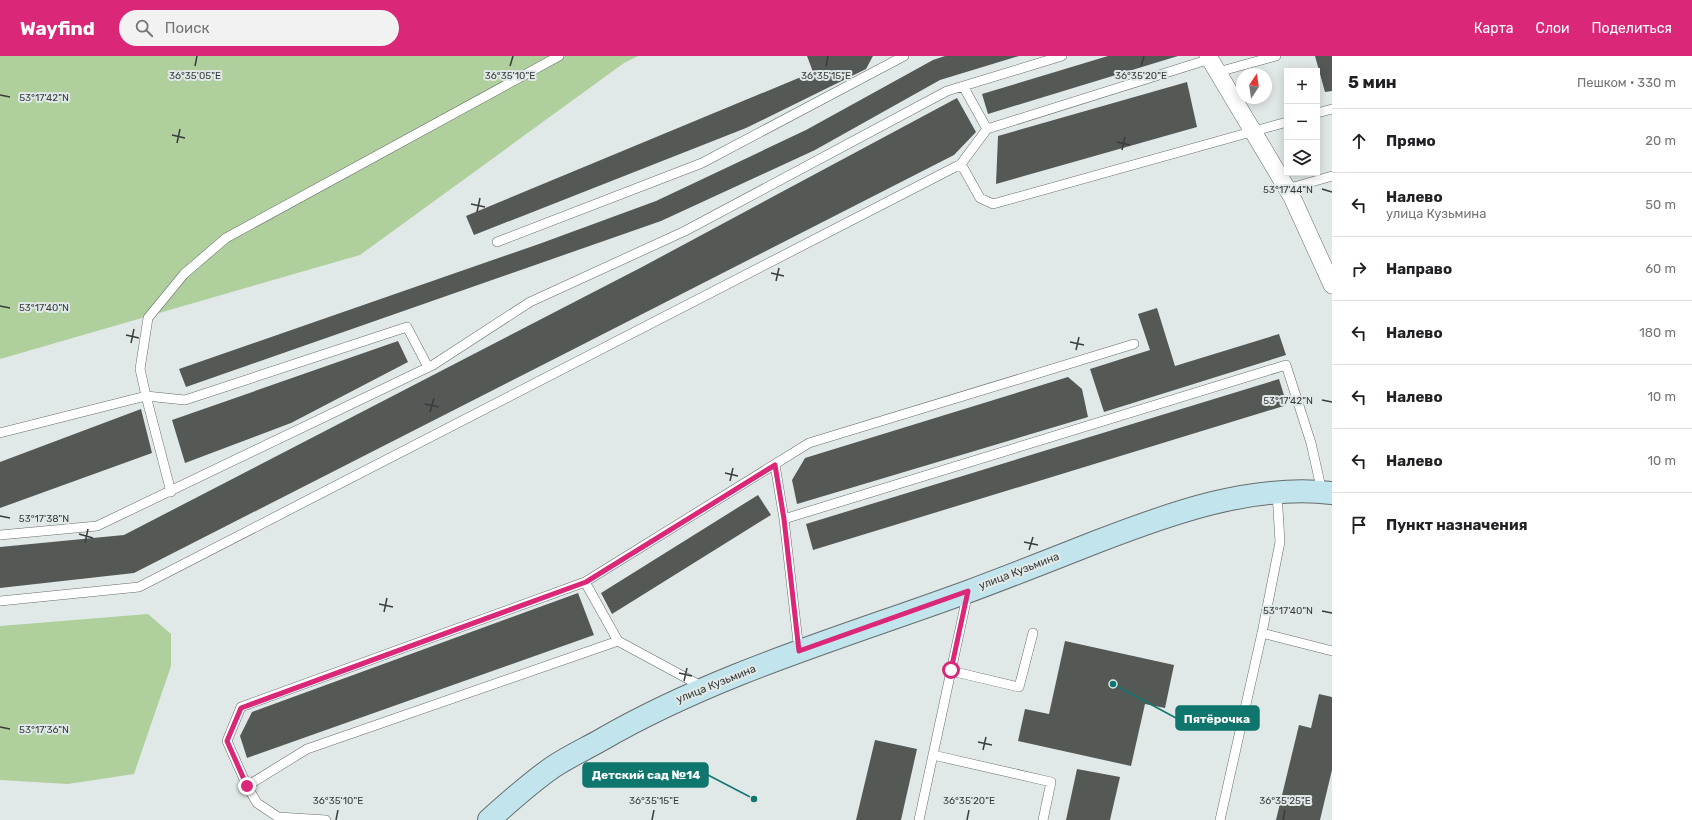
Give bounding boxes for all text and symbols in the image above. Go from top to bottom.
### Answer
search box [119,10,399,46]
text: Wayfind [20,17,95,40]
icon: search [133,17,155,39]
text: Поиск [165,19,209,37]
text: Карта [1474,20,1514,37]
text: Слои [1536,20,1570,37]
text: Поделиться [1592,20,1672,37]
north arrow [1236,68,1272,104]
map controls [1284,68,1320,176]
button: + [1284,68,1320,104]
text: 36°35'05"E [169,70,221,82]
text: 36°35'10"E [485,70,535,82]
text: 36°35'15"E [801,70,851,82]
text: 36°35'20"E [1115,70,1167,82]
text: 5 мин [1348,72,1397,92]
text: Пешком · 330 m [1577,75,1676,90]
text: 53°17'42"N [19,92,69,104]
button: − [1284,104,1320,140]
icon: ahead [1348,130,1370,152]
text: Прямо [1386,132,1436,150]
text: 20 m [1645,133,1676,148]
button: layers [1284,140,1320,176]
text: 53°17'44"N [1263,184,1313,196]
text: Налево [1386,188,1443,206]
icon: left [1348,194,1370,216]
text: 50 m [1645,197,1676,212]
text: улица Кузьмина [1386,206,1486,221]
icon: right [1348,258,1370,280]
text: Направо [1386,260,1452,278]
text: 60 m [1645,261,1676,276]
text: 53°17'40"N [19,302,69,314]
icon: left [1348,322,1370,344]
text: Налево [1386,324,1443,342]
text: 180 m [1639,325,1676,340]
icon: left [1348,386,1370,408]
text: Налево [1386,388,1443,406]
text: 10 m [1647,389,1676,404]
text: 53°17'42"N [1263,395,1313,407]
icon: left [1348,450,1370,472]
text: Налево [1386,452,1443,470]
text: 10 m [1647,453,1676,468]
text: 53°17'38"N [19,513,69,525]
icon: arrive [1348,514,1370,536]
text: Пункт назначения [1386,516,1528,534]
street label: улица Кузьмина [977,550,1061,592]
text: 53°17'40"N [1263,605,1313,617]
route start [942,661,960,679]
street label: улица Кузьмина [674,662,758,706]
callout: Пятёрочка [1176,706,1259,730]
text: Пятёрочка [1184,712,1250,726]
text: 53°17'36"N [19,724,69,736]
callout: Детский сад №14 [583,763,708,787]
text: Детский сад №14 [592,768,700,782]
route end [238,777,256,795]
text: 36°35'10"E [313,795,363,807]
text: 36°35'15"E [629,795,679,807]
text: 36°35'20"E [943,795,995,807]
text: 36°35'25"E [1259,795,1311,807]

